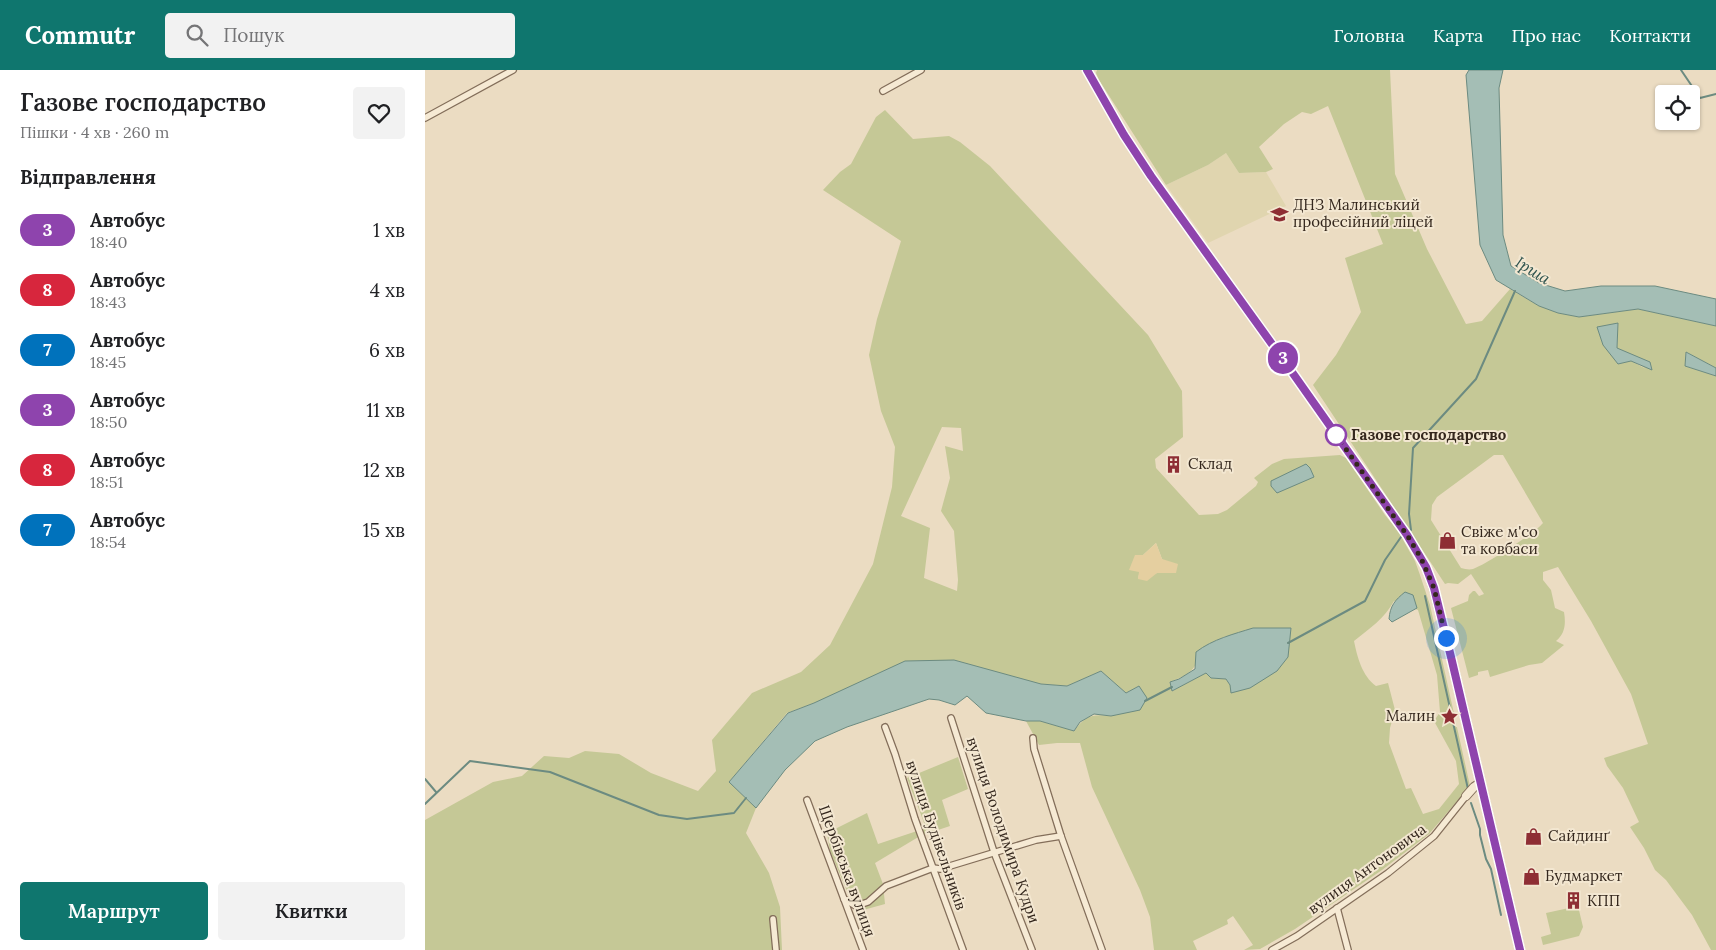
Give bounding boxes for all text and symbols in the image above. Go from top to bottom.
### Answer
search box [165,13,515,58]
text: Commutr [25,20,135,51]
icon: search [183,21,211,49]
text: Пошук [223,23,284,47]
text: Головна [1333,24,1405,47]
text: Карта [1433,24,1483,47]
text: Про нас [1511,24,1581,47]
text: Контакти [1609,24,1691,47]
map controls [1655,85,1700,130]
button: locate [1655,85,1700,130]
text: Газове господарство [20,87,266,118]
button: heart [353,87,405,139]
text: Пішки · 4 хв · 260 m [20,122,169,142]
text: Відправлення [20,165,156,189]
place label: ДНЗ Малинський професійний ліцей [1293,195,1433,231]
school or university icon: ДНЗ Малинський професійний ліцей [1269,204,1289,224]
text: Автобус [90,208,165,232]
text: 3 [42,218,53,241]
text: 1 хв [373,218,405,242]
text: 18:40 [90,232,127,252]
water label: Ірша [1512,252,1554,288]
text: Автобус [90,268,165,292]
text: 8 [42,278,53,301]
text: 4 хв [370,278,405,302]
text: 18:43 [90,292,126,312]
text: Автобус [90,328,165,352]
text: 7 [43,338,52,361]
text: 6 хв [369,338,405,362]
line badge: 3 [1267,342,1299,374]
text: 3 [1278,346,1288,369]
text: 18:45 [90,352,126,372]
text: Автобус [90,388,165,412]
text: 3 [42,398,53,421]
text: 11 хв [366,398,405,422]
text: 18:50 [90,412,127,432]
marker: Газове господарство [1325,424,1347,446]
place label: Газове господарство [1351,425,1507,444]
text: Автобус [90,448,165,472]
building icon: Склад [1164,454,1184,474]
place label: Склад [1188,454,1232,473]
text: 8 [42,458,53,481]
text: 12 хв [363,458,405,482]
text: 18:51 [90,472,123,492]
text: Автобус [90,508,165,532]
text: 7 [43,518,52,541]
text: 15 хв [363,518,405,542]
place label: Свіже м'со та ковбаси [1461,522,1538,558]
shop icon: Свіже м'со та ковбаси [1437,531,1457,551]
text: 18:54 [90,532,126,552]
your location [1434,626,1459,651]
place label: Малин [1386,706,1435,725]
place icon: Малин [1439,706,1459,726]
street label: вулиця Володимира Кудри [963,734,1044,925]
street label: вулиця Будівельників [902,758,971,912]
street label: Щербівська вулиця [815,802,880,939]
street label: вулиця Антоновича [1304,819,1430,918]
shop icon: Сайдинґ [1524,826,1544,846]
place label: Сайдинґ [1548,826,1610,845]
shop icon: Будмаркет [1521,866,1541,886]
place label: Будмаркет [1545,866,1623,885]
button: Маршрут [20,882,208,940]
button: Квитки [218,882,405,940]
building icon: КПП [1563,891,1583,911]
place label: КПП [1587,891,1620,910]

